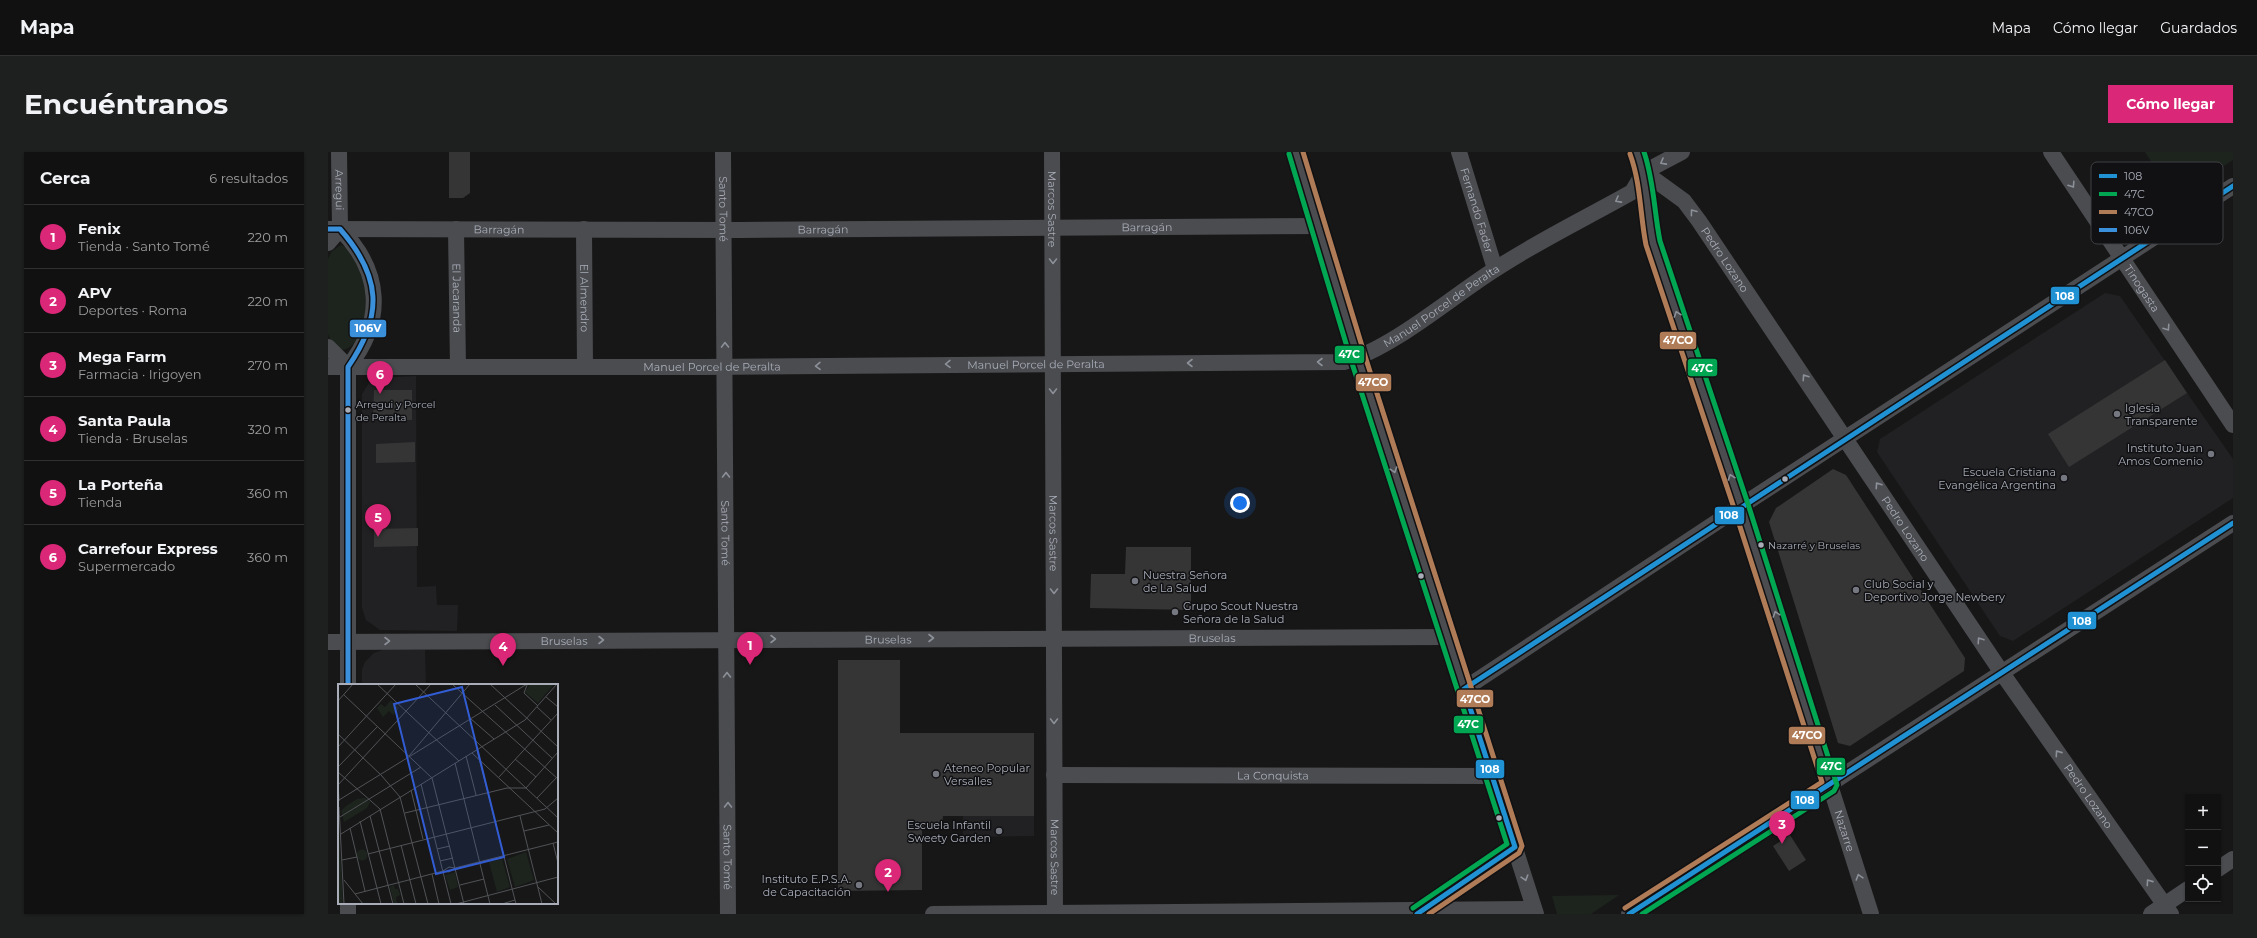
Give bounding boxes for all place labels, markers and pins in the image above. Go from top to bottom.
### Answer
pin: 6 [367,361,393,394]
place label: Arregui y Porcel de Peralta [356,398,435,424]
place label: Iglesia Transparente [2125,401,2198,428]
marker: Arregui y Porcel de Peralta [343,405,353,415]
marker: Iglesia Transparente [2112,409,2122,419]
place label: Instituto Juan Amos Comenio [2118,441,2203,468]
marker: Instituto Juan Amos Comenio [2206,449,2216,459]
place label: Escuela Cristiana Evangélica Argentina [1938,465,2056,492]
marker: Escuela Cristiana Evangélica Argentina [2059,473,2069,483]
unlabelled marker [1780,474,1790,484]
pin: 5 [365,504,391,537]
place label: Nazarré y Bruselas [1768,539,1860,552]
marker: Nazarré y Bruselas [1756,540,1766,550]
place label: Nuestra Señora de La Salud [1143,568,1227,595]
unlabelled marker [1416,571,1426,581]
marker: Nuestra Señora de La Salud [1130,576,1140,586]
place label: Club Social y Deportivo Jorge Newbery [1864,577,2005,604]
marker: Club Social y Deportivo Jorge Newbery [1851,585,1861,595]
place label: Grupo Scout Nuestra Señora de la Salud [1183,599,1298,626]
marker: Grupo Scout Nuestra Señora de la Salud [1170,607,1180,617]
pin: 1 [737,632,763,665]
pin: 4 [490,633,516,666]
place label: Ateneo Popular Versalles [944,761,1030,788]
marker: Ateneo Popular Versalles [931,769,941,779]
pin: 3 [1769,811,1795,844]
unlabelled marker [1494,813,1504,823]
place label: Escuela Infantil Sweety Garden [907,818,991,845]
marker: Escuela Infantil Sweety Garden [994,826,1004,836]
pin: 2 [875,859,901,892]
place label: Instituto E.P.S.A. de Capacitación [762,872,851,899]
marker: Instituto E.P.S.A. de Capacitación [854,880,864,890]

